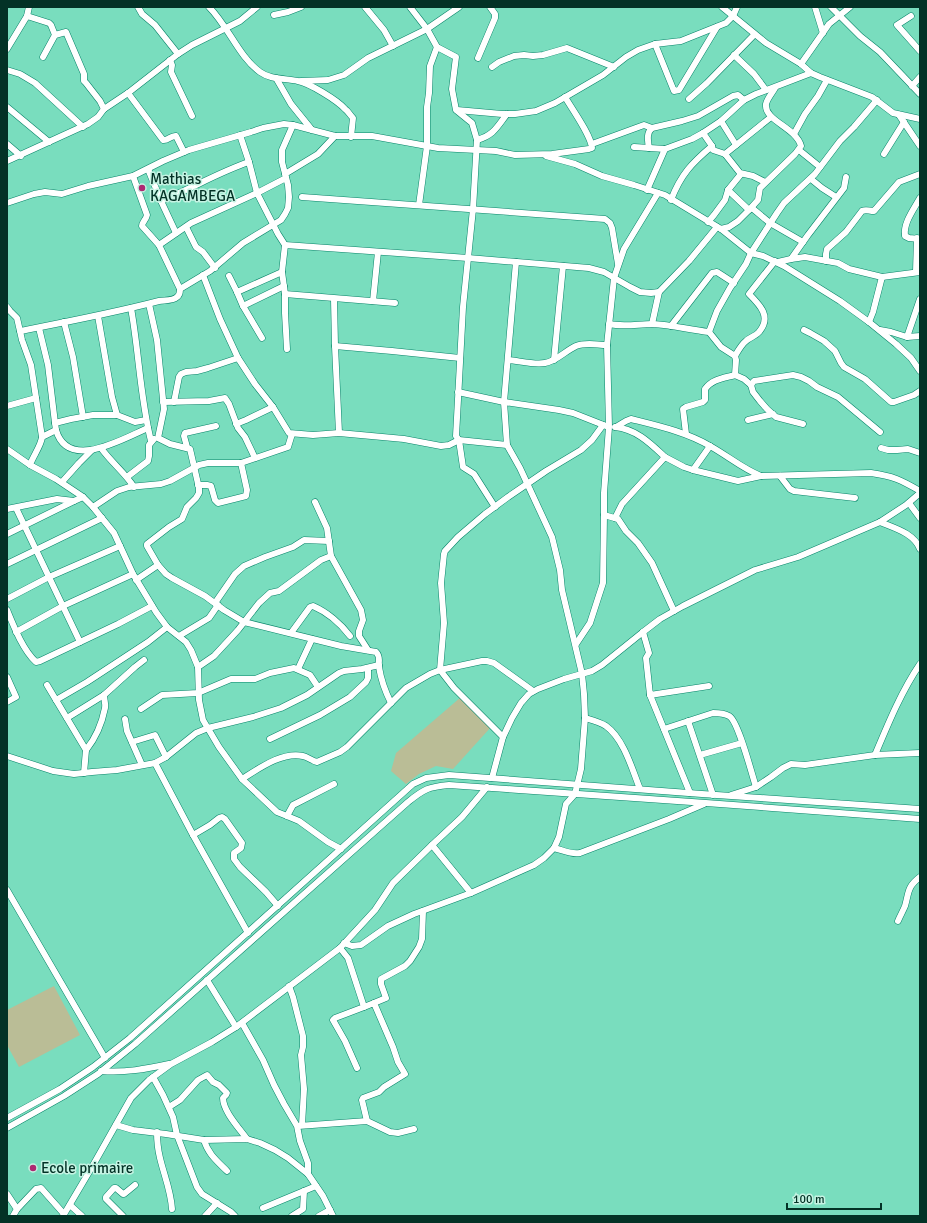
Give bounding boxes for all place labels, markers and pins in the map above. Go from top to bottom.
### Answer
place label: Mathias KAGAMBEGA [150,170,235,205]
marker: Mathias KAGAMBEGA [137,183,147,193]
place label: Ecole primaire [41,1159,133,1177]
marker: Ecole primaire [28,1163,38,1173]

